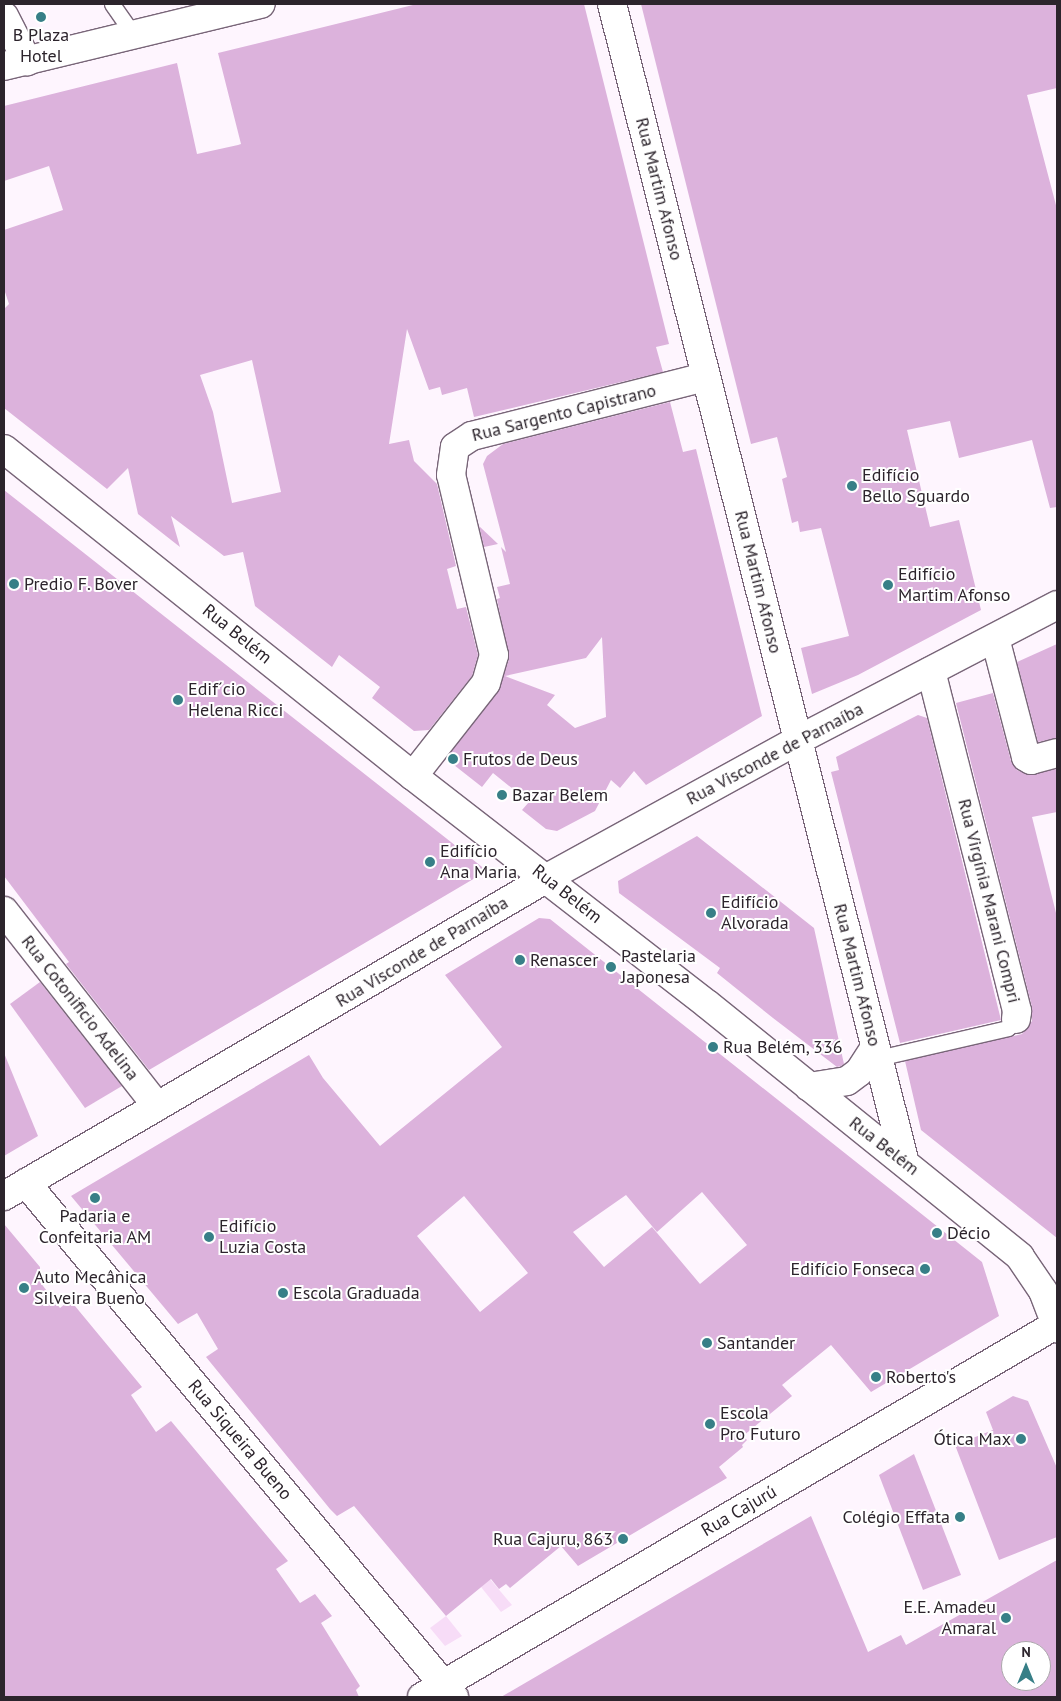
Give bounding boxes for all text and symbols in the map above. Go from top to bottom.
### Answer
marker: B Plaza Hotel [35,11,47,23]
place label: B Plaza Hotel [13,25,69,68]
street label: Rua Martim Afonso [631,115,687,263]
street label: Rua Sargento Capistrano [470,380,658,446]
place label: Edifício Bello Sguardo [862,465,970,508]
marker: Edifício Bello Sguardo [846,480,858,492]
street label: Rua Martim Afonso [730,508,786,656]
place label: Edifício Martim Afonso [898,564,1011,606]
place label: Predio F. Bover [24,573,139,595]
marker: Predio F. Bover [8,578,20,590]
marker: Edifício Martim Afonso [882,579,894,591]
street label: Rua Belém [198,600,276,668]
place label: Edif´cio Helena Ricci [188,679,283,722]
marker: Edif´cio Helena Ricci [172,694,184,706]
street label: Rua Visconde de Parnaíba [683,698,867,810]
place label: Frutos de Deus [463,748,578,770]
marker: Frutos de Deus [447,753,459,765]
place label: Bazar Belem [512,784,608,806]
marker: Bazar Belem [496,789,508,801]
street label: Rua Virgínia Marani Compri [953,796,1025,1006]
place label: Edifício Ana Maria [440,841,517,884]
marker: Edifício Ana Maria [424,856,436,868]
street label: Rua Belém [528,860,606,928]
street label: Rua Visconde de Parnaíba [332,892,512,1012]
place label: Edifício Alvorada [721,892,789,934]
street label: Rua Martim Afonso [829,901,885,1049]
marker: Edifício Alvorada [705,907,717,919]
street label: Rua Cotonificio Adelina [16,931,144,1085]
place label: Pastelaria Japonesa [621,946,696,989]
place label: Renascer [530,949,598,971]
marker: Renascer [514,954,526,966]
marker: Pastelaria Japonesa [605,961,617,973]
place label: Rua Belém, 336 [723,1036,844,1058]
marker: Rua Belém, 336 [707,1041,719,1053]
street label: Rua Belém [845,1112,923,1180]
marker: Padaria e Confeitaria AM [89,1192,101,1204]
place label: Padaria e Confeitaria AM [38,1206,152,1248]
place label: Edifício Luzia Costa [219,1216,306,1258]
place label: Décio [947,1222,990,1244]
marker: Décio [931,1227,943,1239]
marker: Edifício Luzia Costa [203,1231,215,1243]
place label: Edifício Fonseca [791,1258,915,1280]
marker: Edifício Fonseca [919,1263,931,1275]
place label: Auto Mecânica Silveira Bueno [34,1267,147,1310]
marker: Auto Mecânica Silveira Bueno [18,1282,30,1294]
place label: Escola Graduada [293,1282,420,1304]
marker: Escola Graduada [277,1287,289,1299]
place label: Santander [717,1332,795,1354]
marker: Santander [701,1337,713,1349]
place label: Roberto's [886,1366,956,1388]
marker: Roberto's [870,1371,882,1383]
street label: Rua Siqueira Bueno [183,1375,297,1505]
place label: Escola Pro Futuro [720,1403,801,1446]
marker: Escola Pro Futuro [704,1418,716,1430]
place label: Ótica Max [933,1428,1011,1450]
marker: Ótica Max [1015,1433,1027,1445]
street label: Rua Cajurú [698,1481,780,1541]
place label: Colégio Effata [842,1506,950,1528]
marker: Colégio Effata [954,1511,966,1523]
place label: Rua Cajuru, 863 [492,1528,613,1550]
marker: Rua Cajuru, 863 [617,1533,629,1545]
place label: E.E. Amadeu Amaral [902,1597,996,1640]
marker: E.E. Amadeu Amaral [1000,1612,1012,1624]
north arrow [1001,1641,1051,1691]
text: N [1021,1643,1031,1661]

